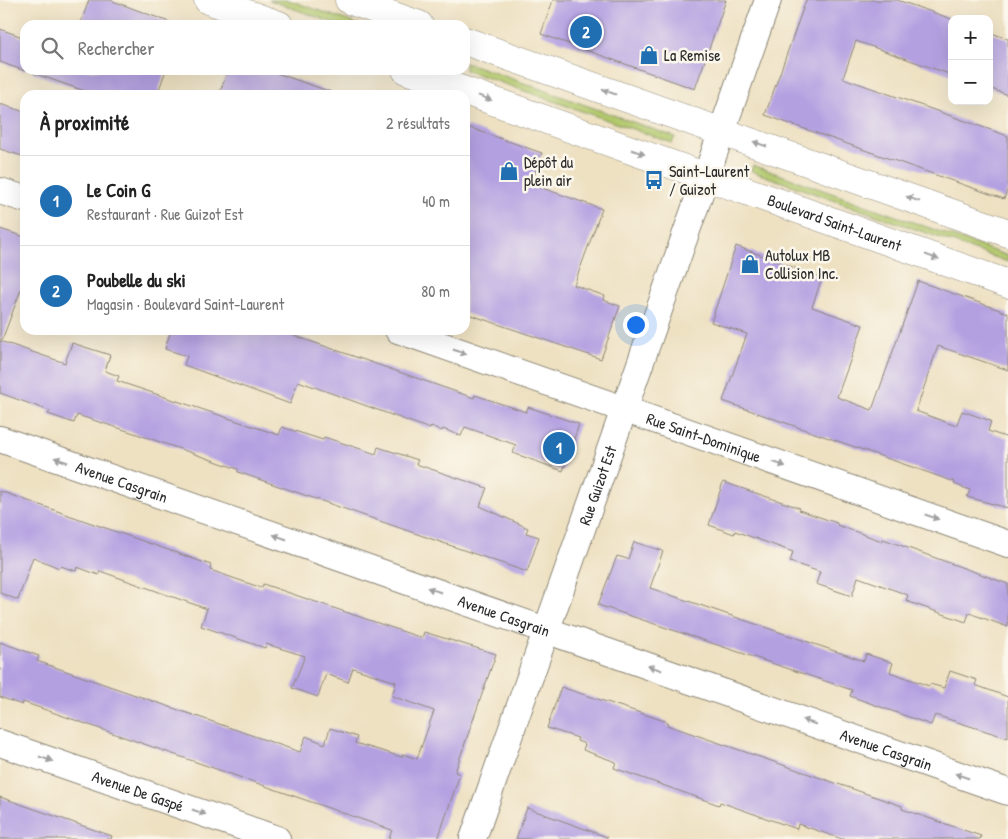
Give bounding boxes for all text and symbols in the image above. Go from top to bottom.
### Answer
pin: 2 [570,13,602,51]
map controls [948,15,993,105]
button: + [948,15,993,60]
search box [20,20,470,75]
icon: search [38,34,66,62]
text: Rechercher [78,35,155,61]
shop icon: La Remise [638,44,660,66]
place label: La Remise [664,44,721,66]
button: − [948,60,993,105]
one-way arrow [601,88,616,96]
one-way arrow [478,94,493,102]
text: À proximité [40,108,129,137]
text: 2 résultats [386,112,450,134]
one-way arrow [752,140,767,147]
one-way arrow [631,149,646,156]
place label: Dépôt du plein air [524,151,574,191]
shop icon: Dépôt du plein air [498,160,520,182]
place label: Saint-Laurent / Guizot [669,160,750,200]
bus stop icon: Saint-Laurent / Guizot [643,169,665,191]
text: Le Coin G [87,177,150,203]
street label: Boulevard Saint-Laurent [765,188,905,257]
text: 1 [53,190,59,212]
text: 40 m [422,190,450,212]
one-way arrow [905,195,920,202]
text: Restaurant · Rue Guizot Est [87,203,243,225]
place label: Autolux MB Collision Inc. [765,244,838,284]
shop icon: Autolux MB Collision Inc. [739,253,761,275]
one-way arrow [925,254,940,261]
text: Poubelle du ski [87,267,186,293]
text: 2 [52,280,60,302]
text: 80 m [421,280,450,302]
text: Magasin · Boulevard Saint-Laurent [87,293,284,315]
your location [623,312,649,338]
one-way arrow [453,349,468,356]
street label: Rue Saint-Dominique [644,407,764,468]
pin: 1 [543,429,575,467]
street label: Rue Guizot Est [573,442,622,528]
street label: Avenue Casgrain [73,455,171,508]
one-way arrow [53,456,68,463]
one-way arrow [772,460,787,468]
one-way arrow [925,514,940,521]
one-way arrow [272,533,287,541]
one-way arrow [426,586,441,593]
street label: Avenue Casgrain [455,589,553,642]
one-way arrow [648,664,663,671]
one-way arrow [801,718,816,725]
street label: Avenue Casgrain [837,723,935,776]
one-way arrow [39,755,54,763]
street label: Avenue De Gaspé [89,765,187,817]
one-way arrow [954,772,969,780]
one-way arrow [192,809,207,816]

